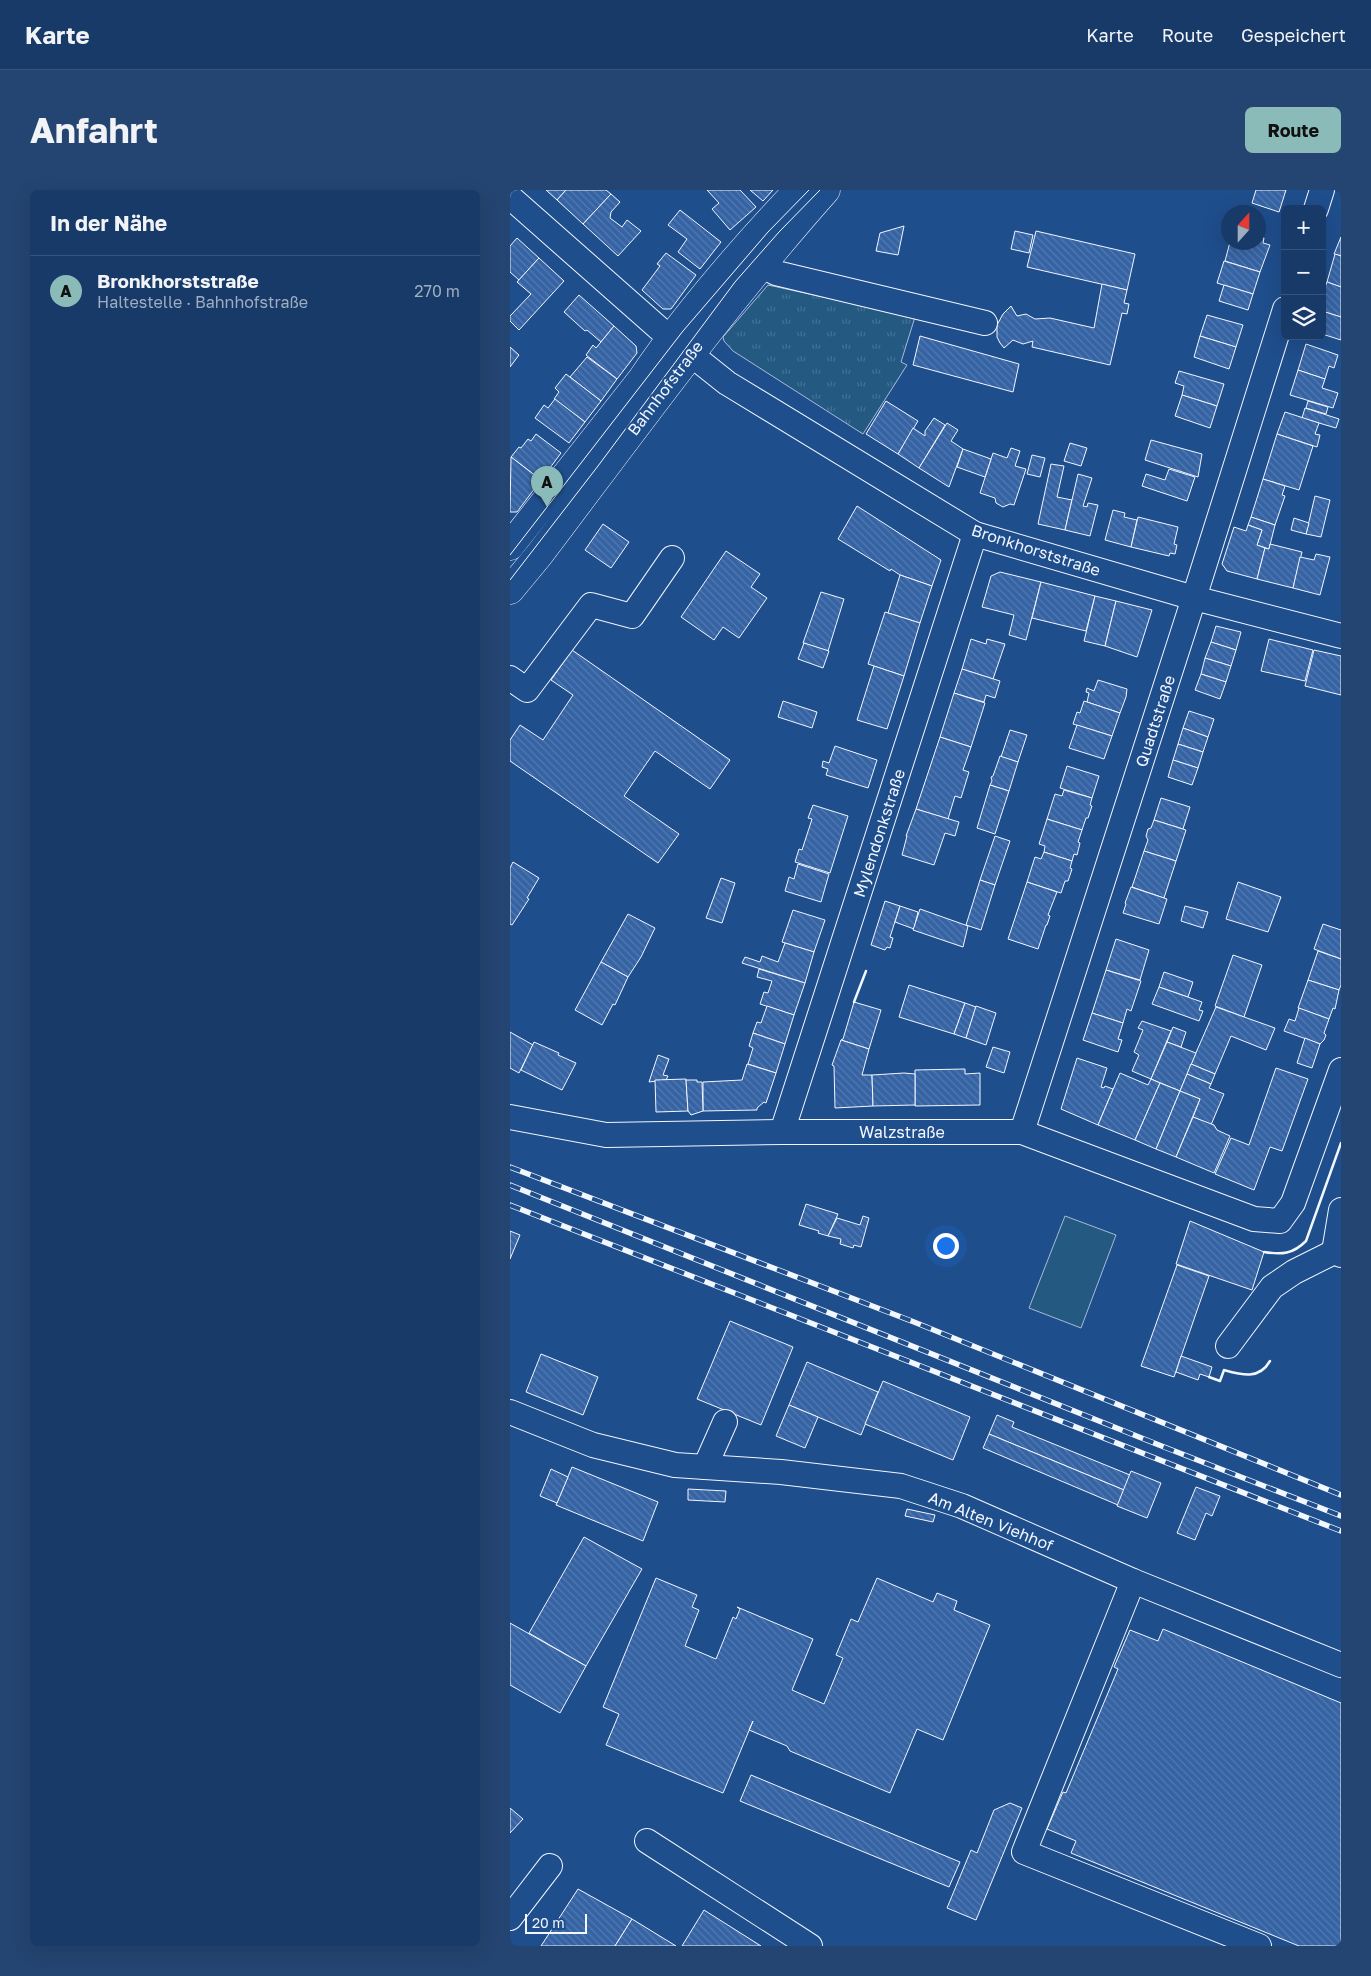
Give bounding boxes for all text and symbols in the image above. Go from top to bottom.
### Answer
text: Karte [25,20,90,49]
text: Karte [1086,24,1134,46]
text: Route [1162,24,1213,46]
text: Gespeichert [1241,24,1346,46]
button: Route [1245,107,1341,153]
text: Anfahrt [30,109,158,151]
north arrow [1221,205,1266,250]
map controls [1281,205,1326,340]
button: + [1281,205,1326,250]
text: In der Nähe [50,210,167,236]
button: − [1281,250,1326,295]
text: Bronkhorststraße [97,269,259,292]
text: A [60,281,72,301]
text: 270 m [414,281,460,301]
text: Haltestelle · Bahnhofstraße [97,292,308,312]
button: layers [1281,295,1326,340]
street label: Bahnhofstraße [623,337,707,439]
pin: A [531,466,563,507]
street label: Bronkhorststraße [969,520,1103,580]
street label: Quadtstraße [1131,673,1179,769]
street label: Mylendonkstraße [849,766,909,900]
street label: Walzstraße [859,1122,945,1142]
your location [933,1233,959,1259]
street label: Am Alten Viehhof [926,1487,1056,1555]
scale bar [525,1911,588,1934]
text: 20 m [532,1914,565,1931]

